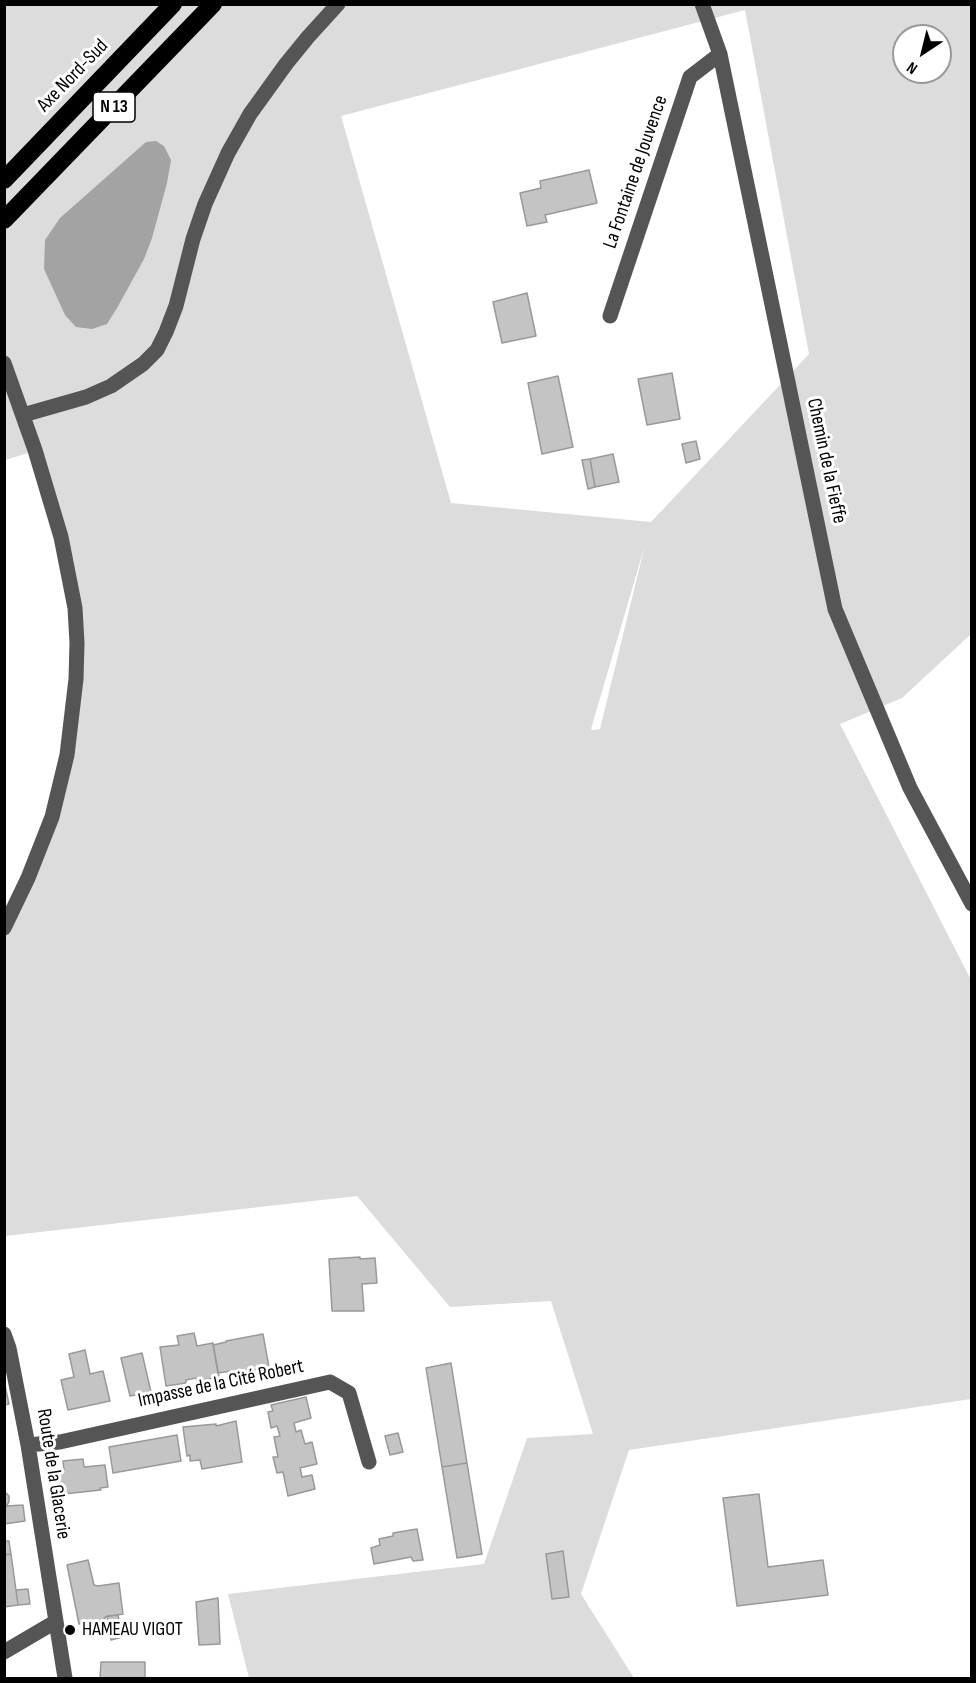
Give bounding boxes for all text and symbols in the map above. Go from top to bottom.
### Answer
north arrow [892,24,952,84]
street label: Axe Nord-Sud [32,35,114,117]
text: N [904,57,921,78]
road number: N 13 [93,92,135,122]
street label: La Fontaine de Jouvence [599,92,673,252]
street label: Chemin de la Fieffe [801,396,851,526]
street label: Impasse de la Cité Robert [136,1355,306,1413]
street label: Route de la Glacerie [31,1407,75,1541]
place label: HAMEAU VIGOT [82,1618,183,1642]
marker: HAMEAU VIGOT [63,1623,77,1637]

